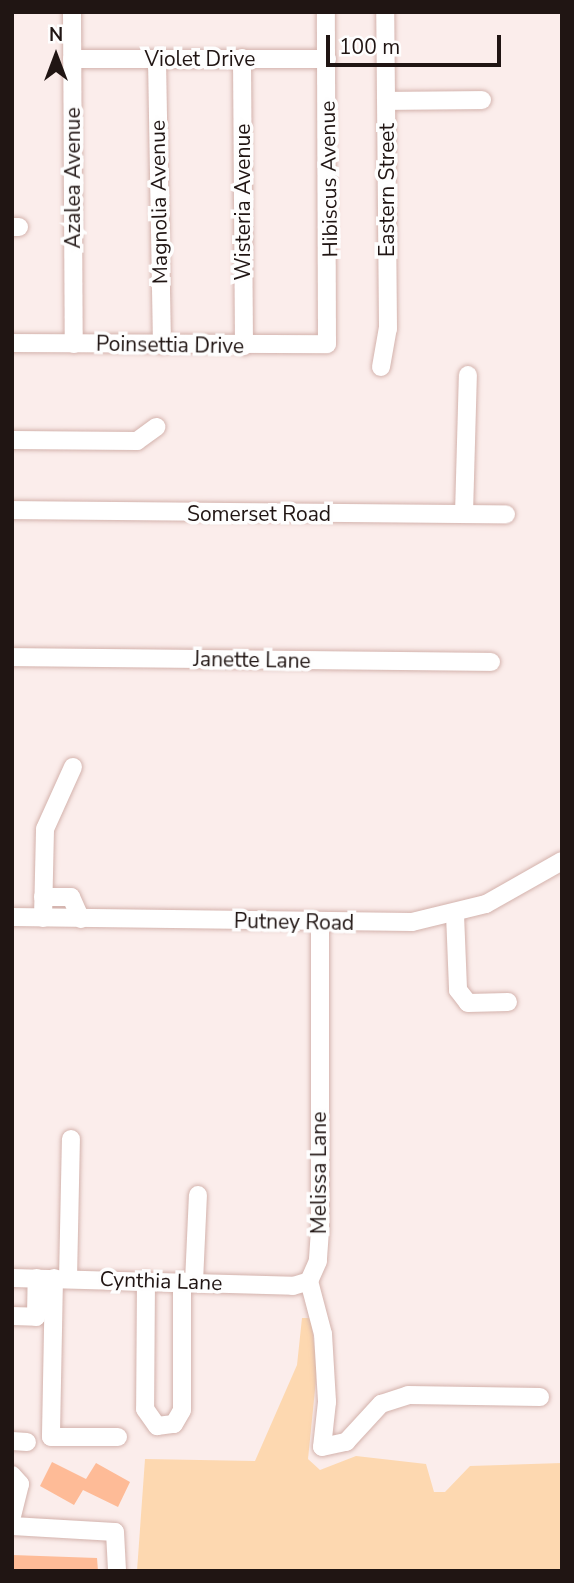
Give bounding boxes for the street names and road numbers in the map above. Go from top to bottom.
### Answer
street label: Violet Drive [145,46,255,72]
street label: Hibiscus Avenue [315,101,343,257]
street label: Azalea Avenue [60,107,86,249]
street label: Magnolia Avenue [145,120,173,284]
street label: Eastern Street [374,123,400,257]
street label: Wisteria Avenue [230,124,256,280]
street label: Poinsettia Drive [96,331,244,359]
street label: Somerset Road [187,501,331,527]
street label: Janette Lane [193,646,311,674]
street label: Putney Road [234,908,354,936]
street label: Melissa Lane [306,1112,332,1234]
street label: Cynthia Lane [99,1266,223,1296]

